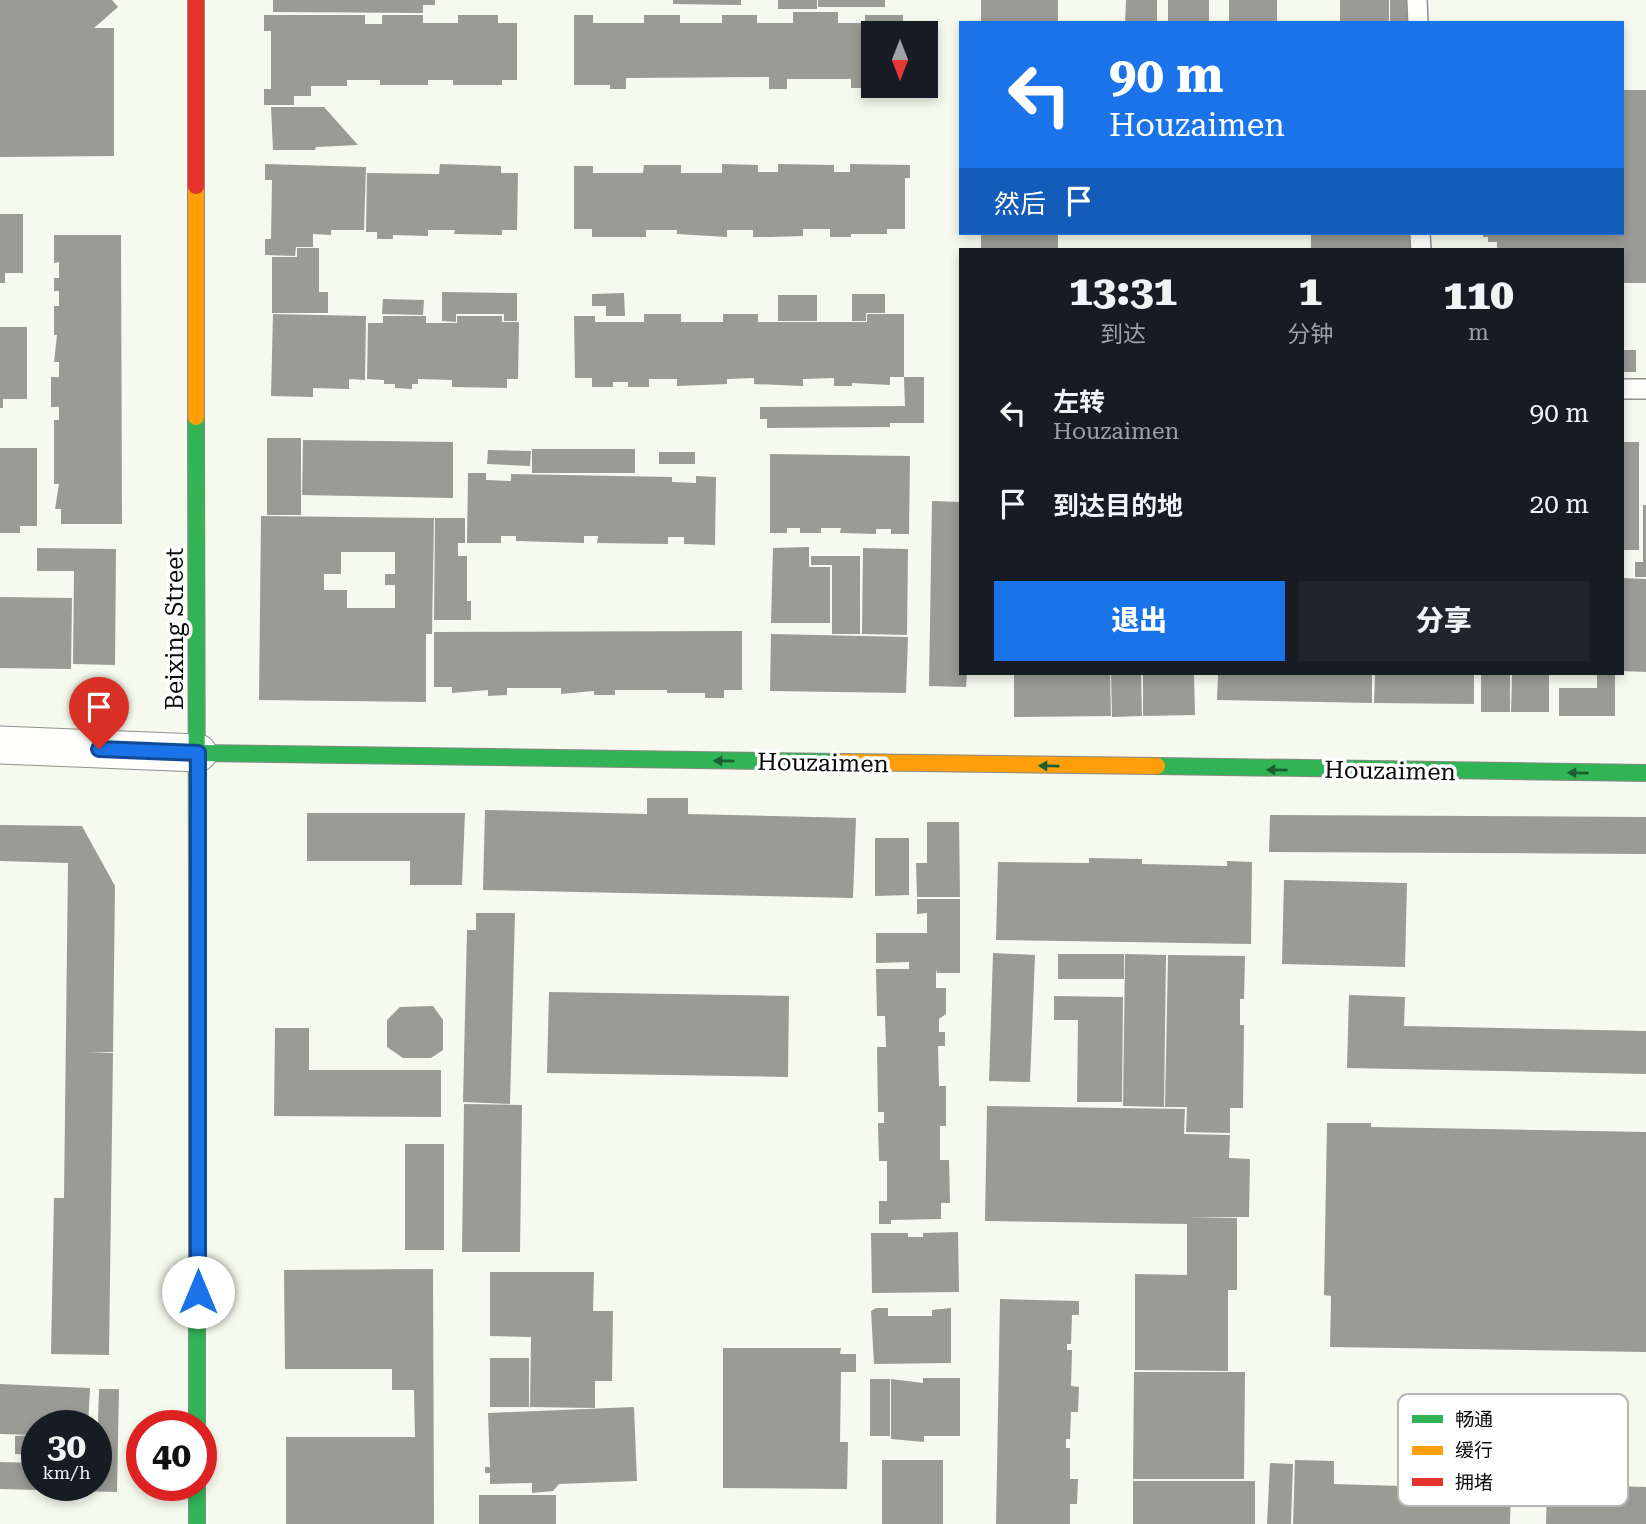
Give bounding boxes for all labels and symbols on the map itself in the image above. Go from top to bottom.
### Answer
north arrow [861,21,938,98]
street label: Beixing Street [161,548,189,710]
pin [69,677,129,749]
street label: Houzaimen [757,748,889,778]
one-way arrow [713,755,735,767]
street label: Houzaimen [1324,756,1456,786]
one-way arrow [1038,760,1060,772]
one-way arrow [1266,764,1288,775]
one-way arrow [1567,767,1589,779]
position arrow [161,1255,235,1329]
legend [1398,1394,1628,1506]
text: 畅通 [1455,1408,1493,1431]
speed limit sign: 40 [126,1410,217,1501]
text: 缓行 [1455,1439,1493,1462]
text: 拥堵 [1455,1471,1493,1494]

